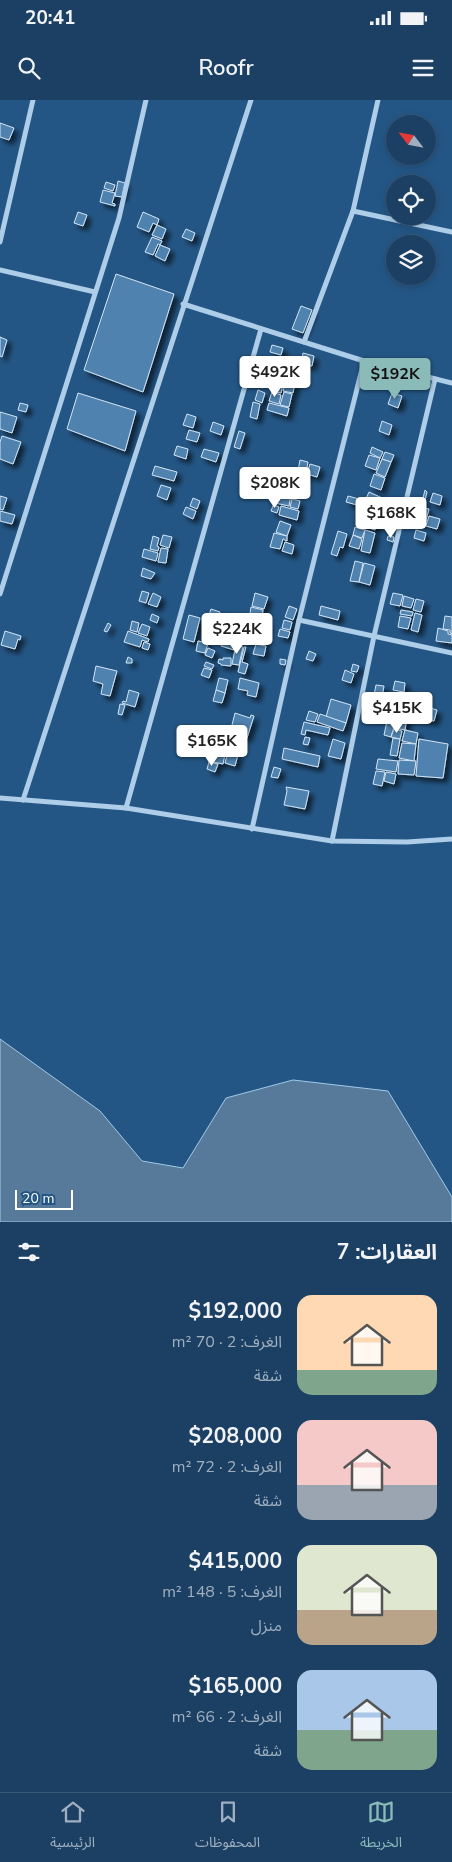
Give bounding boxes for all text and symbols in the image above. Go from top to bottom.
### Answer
text: 20:41 [25,5,75,31]
text: Roofr [198,53,254,83]
icon: search [15,54,43,82]
icon: menu [409,54,437,82]
north arrow [386,115,436,165]
map controls [386,115,436,285]
button: locate [386,175,436,225]
button: layers [386,235,436,285]
pin: $492K [240,356,310,398]
pin: $192K [360,358,430,400]
text: $492K [250,361,300,383]
text: $192K [370,363,420,385]
pin: $208K [240,466,310,509]
text: $208K [250,472,300,494]
pin: $168K [356,496,426,539]
text: $168K [366,502,416,524]
pin: $224K [202,612,272,655]
text: $224K [212,618,262,640]
pin: $415K [362,692,432,734]
text: $415K [372,697,422,719]
pin: $165K [177,724,247,767]
text: $165K [187,730,237,752]
scale bar [15,1187,72,1210]
text: 20 m [22,1189,54,1208]
icon: filters [15,1238,43,1266]
text: العقارات: 7 [337,1238,437,1266]
text: $192,000 [189,1297,282,1325]
icon: home [337,1315,397,1375]
text: الغرف: 2 · 70 m² [172,1331,282,1353]
text: شقة [254,1365,282,1387]
text: $208,000 [189,1422,282,1450]
icon: home [337,1440,397,1500]
text: الغرف: 2 · 72 m² [172,1456,282,1478]
text: شقة [254,1490,282,1512]
text: $415,000 [189,1547,282,1575]
icon: home [337,1565,397,1625]
text: الغرف: 5 · 148 m² [162,1581,282,1603]
text: منزل [251,1615,282,1637]
text: $165,000 [189,1672,282,1700]
icon: home [337,1690,397,1750]
text: الغرف: 2 · 66 m² [172,1706,282,1728]
text: شقة [254,1740,282,1762]
tab: الرئيسية [50,1798,95,1857]
tab: المحفوظات [195,1798,260,1857]
tab: الخريطة [360,1798,402,1857]

